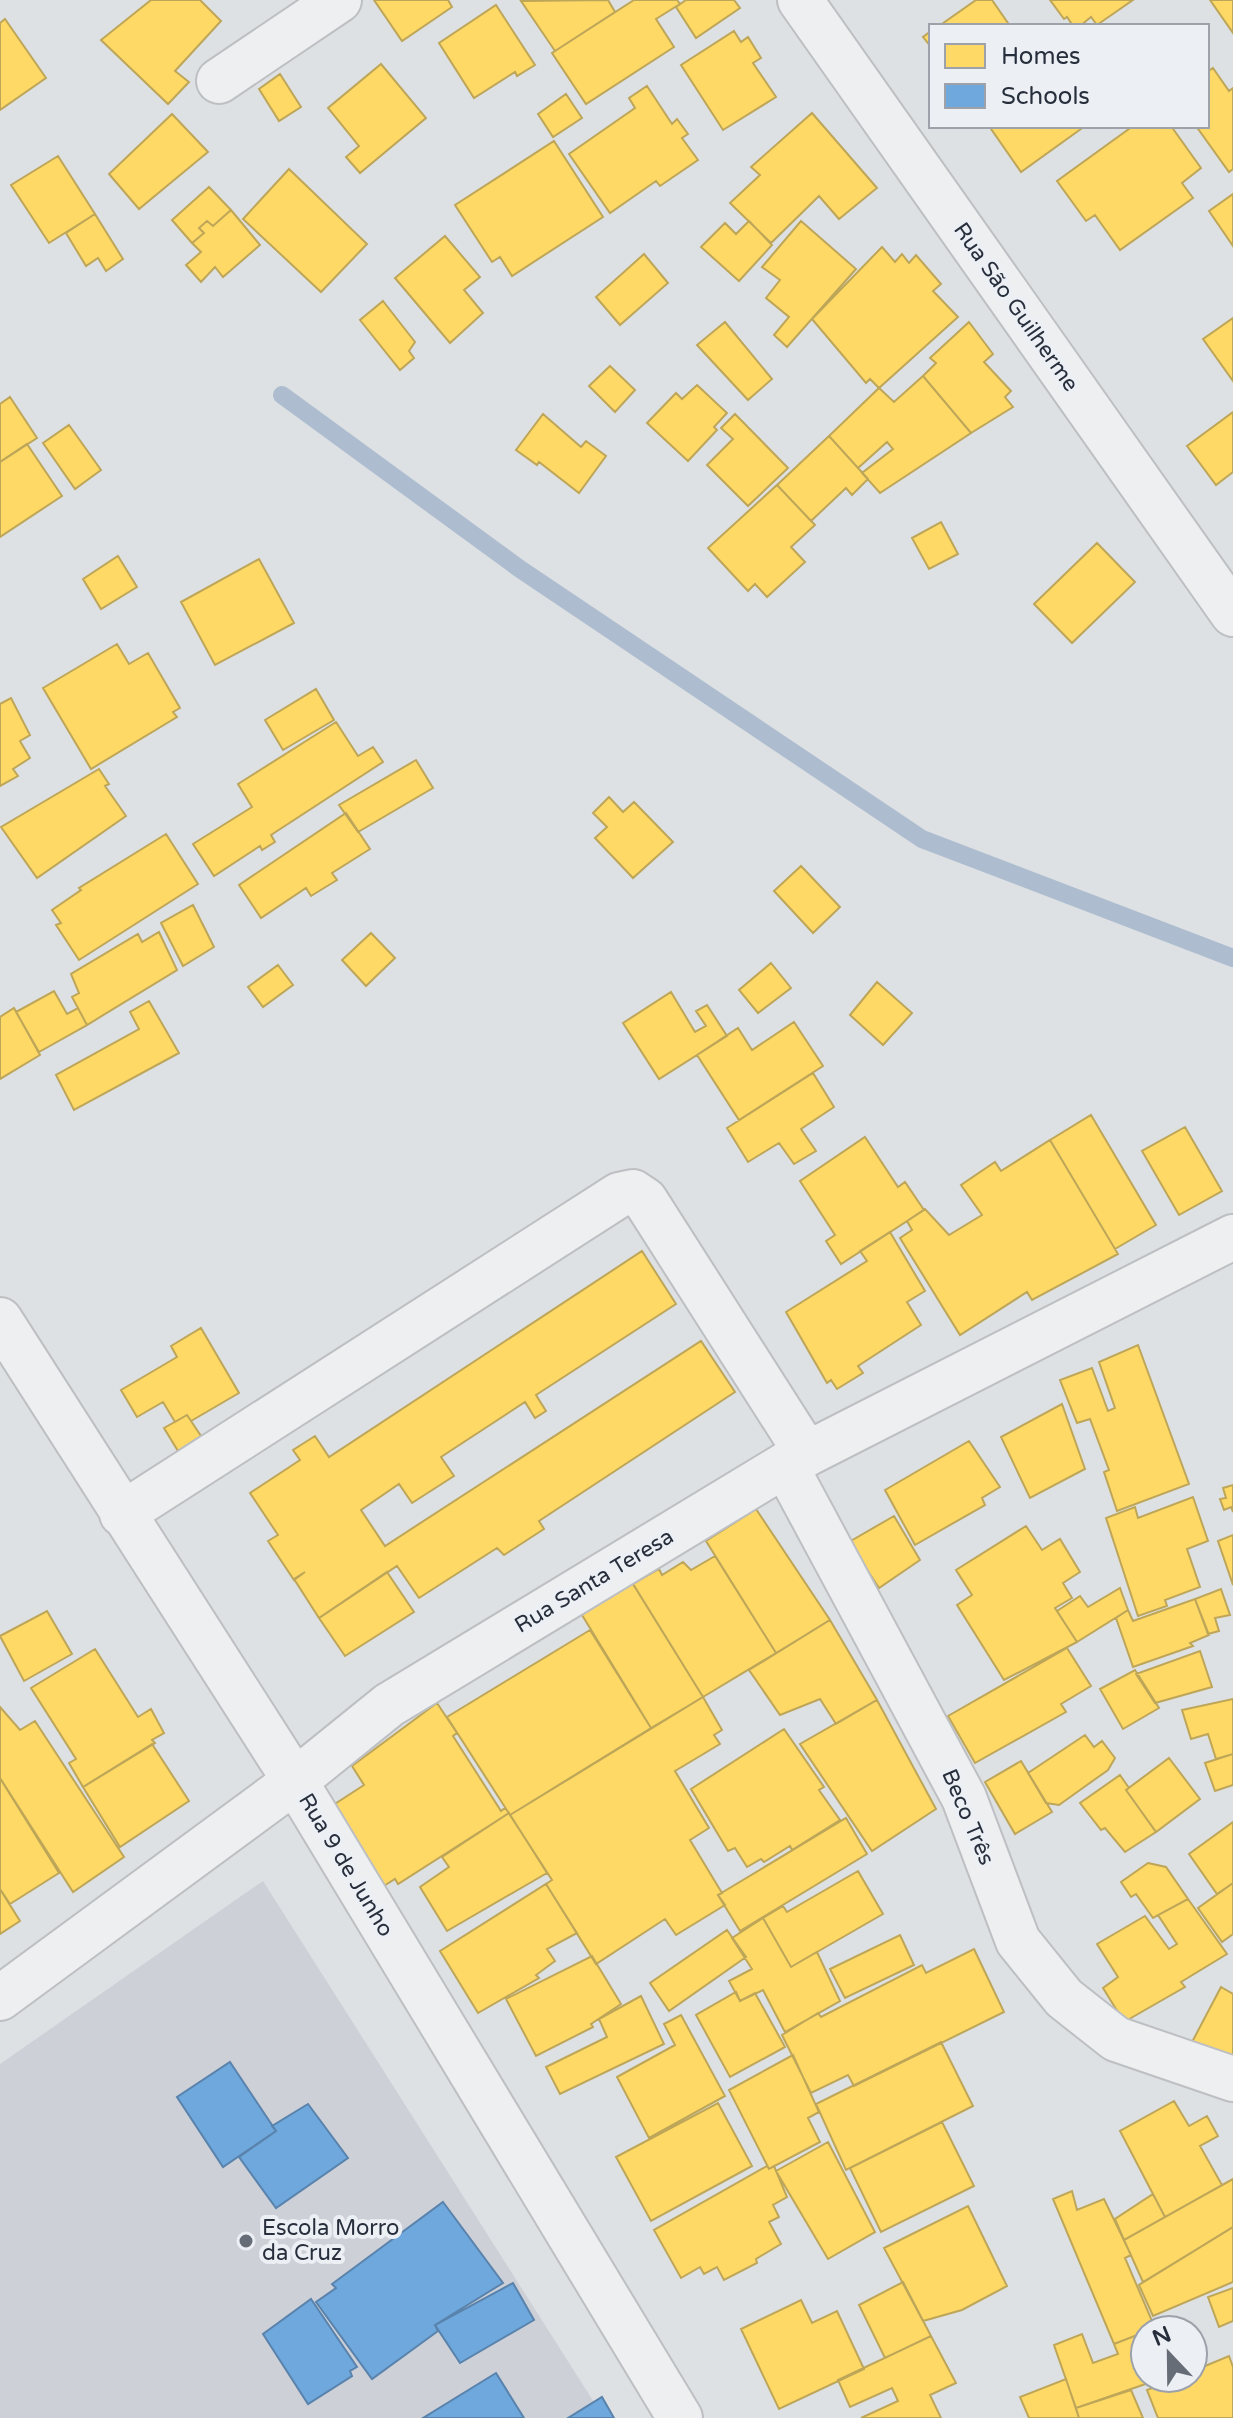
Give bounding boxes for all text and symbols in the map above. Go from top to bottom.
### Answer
legend [929,24,1209,128]
text: Homes [1001,42,1081,71]
text: Schools [1001,82,1090,111]
street label: Rua São Guilherme [948,218,1084,396]
street label: Rua Santa Teresa [510,1523,678,1639]
street label: Beco Três [936,1765,1000,1869]
street label: Rua 9 de Junho [293,1789,399,1941]
place label: Escola Morro da Cruz [262,2215,399,2266]
marker: Escola Morro da Cruz [237,2232,255,2250]
north arrow [1129,2314,1209,2394]
text: N [1149,2321,1175,2352]

